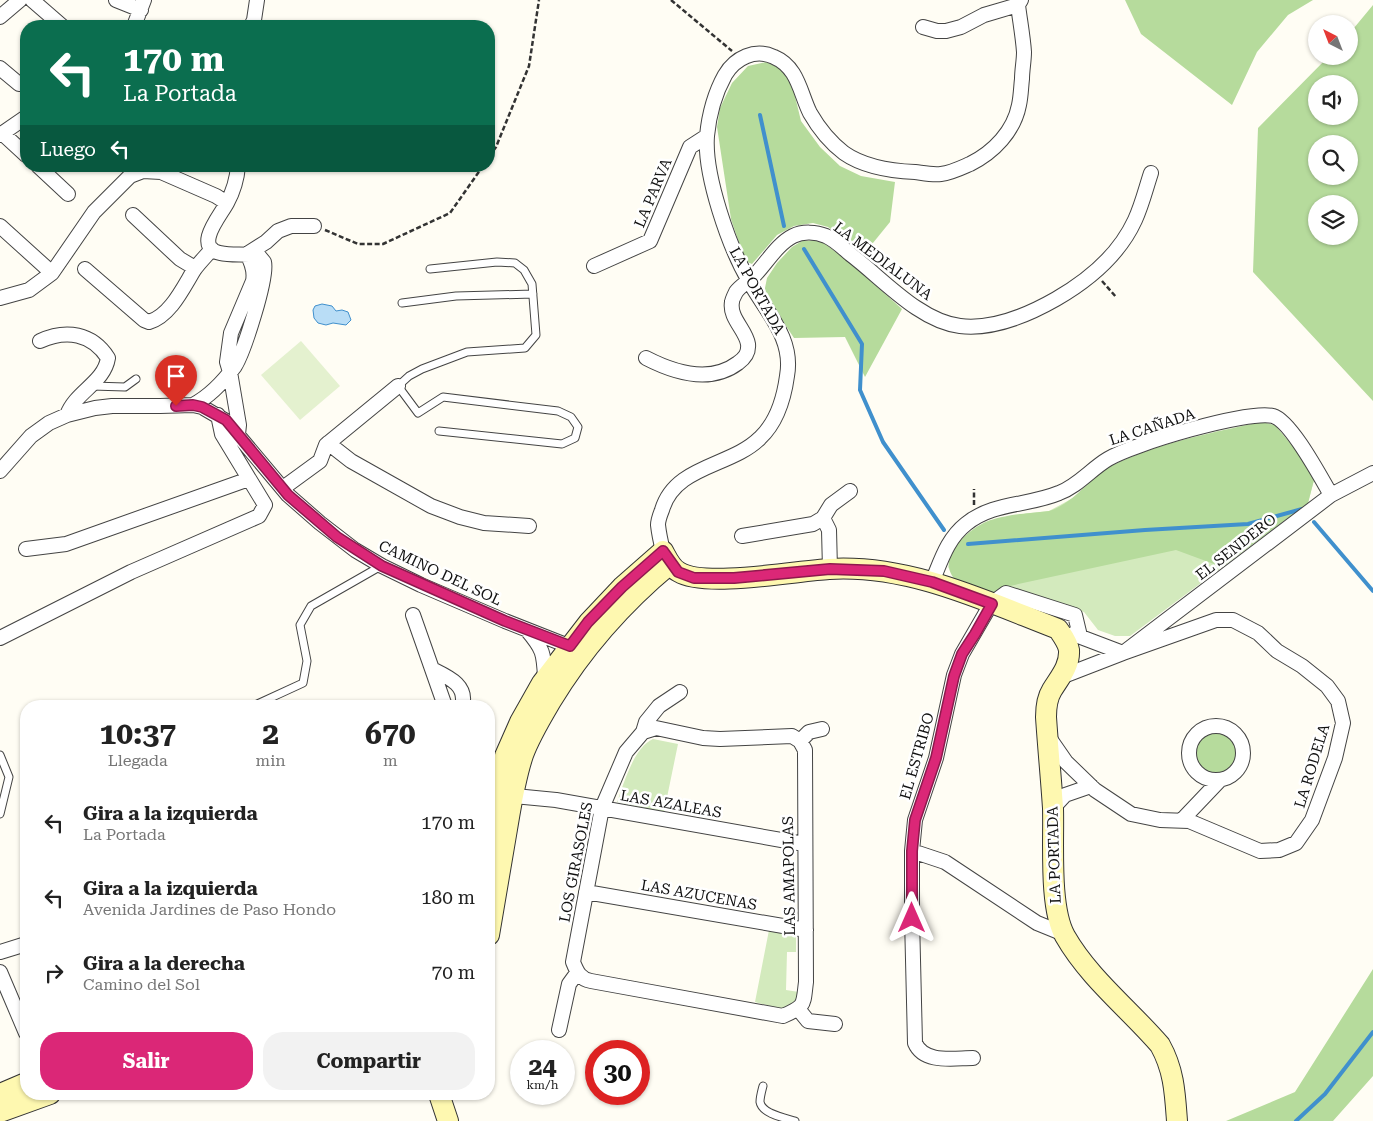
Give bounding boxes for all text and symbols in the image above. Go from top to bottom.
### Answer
north arrow [1308,15,1358,65]
map controls [1308,15,1358,245]
text: 170 m [123,39,224,80]
icon: left [40,40,105,105]
button: sound [1308,75,1358,125]
text: La Portada [123,81,237,106]
icon: left [106,135,134,163]
button: search [1308,135,1358,185]
text: Luego [40,138,96,161]
street label: LA PARVA [630,155,676,230]
button: layers [1308,195,1358,245]
street label: LA MEDIALUNA [830,218,936,304]
street label: LA PORTADA [726,244,789,338]
pin [155,355,197,406]
icon: arrive [162,362,190,390]
street label: LA CAÑADA [1107,405,1198,449]
street label: EL SENDERO [1192,510,1280,584]
street label: CAMINO DEL SOL [376,537,504,609]
street label: EL ESTRIBO [896,710,938,802]
text: 10:37 [99,716,176,751]
text: 2 [262,716,279,751]
text: 670 [365,716,415,751]
street label: LA RODELA [1291,721,1333,810]
text: Llegada [108,751,168,770]
text: min [256,751,286,770]
text: m [383,751,398,770]
street label: LAS AZALEAS [619,786,723,822]
street label: LOS GIRASOLES [555,800,597,924]
text: Gira a la izquierda [83,802,258,825]
street label: LA PORTADA [1043,805,1065,904]
icon: left [40,809,68,837]
text: 170 m [421,811,475,834]
street label: LAS AMAPOLAS [779,816,799,936]
text: La Portada [83,825,166,844]
street label: LAS AZUCENAS [640,876,758,914]
text: Gira a la izquierda [83,877,258,900]
icon: left [40,884,68,912]
text: 180 m [421,886,475,909]
position arrow [885,891,937,943]
text: Avenida Jardines de Paso Hondo [83,900,336,919]
text: Gira a la derecha [83,952,245,975]
icon: right [40,959,68,987]
text: 70 m [432,961,475,984]
text: Camino del Sol [83,975,200,994]
button: Salir [40,1032,253,1090]
button: Compartir [263,1032,475,1090]
speed limit sign: 30 [585,1040,650,1105]
text: 24 [528,1052,557,1081]
text: km/h [526,1078,559,1092]

